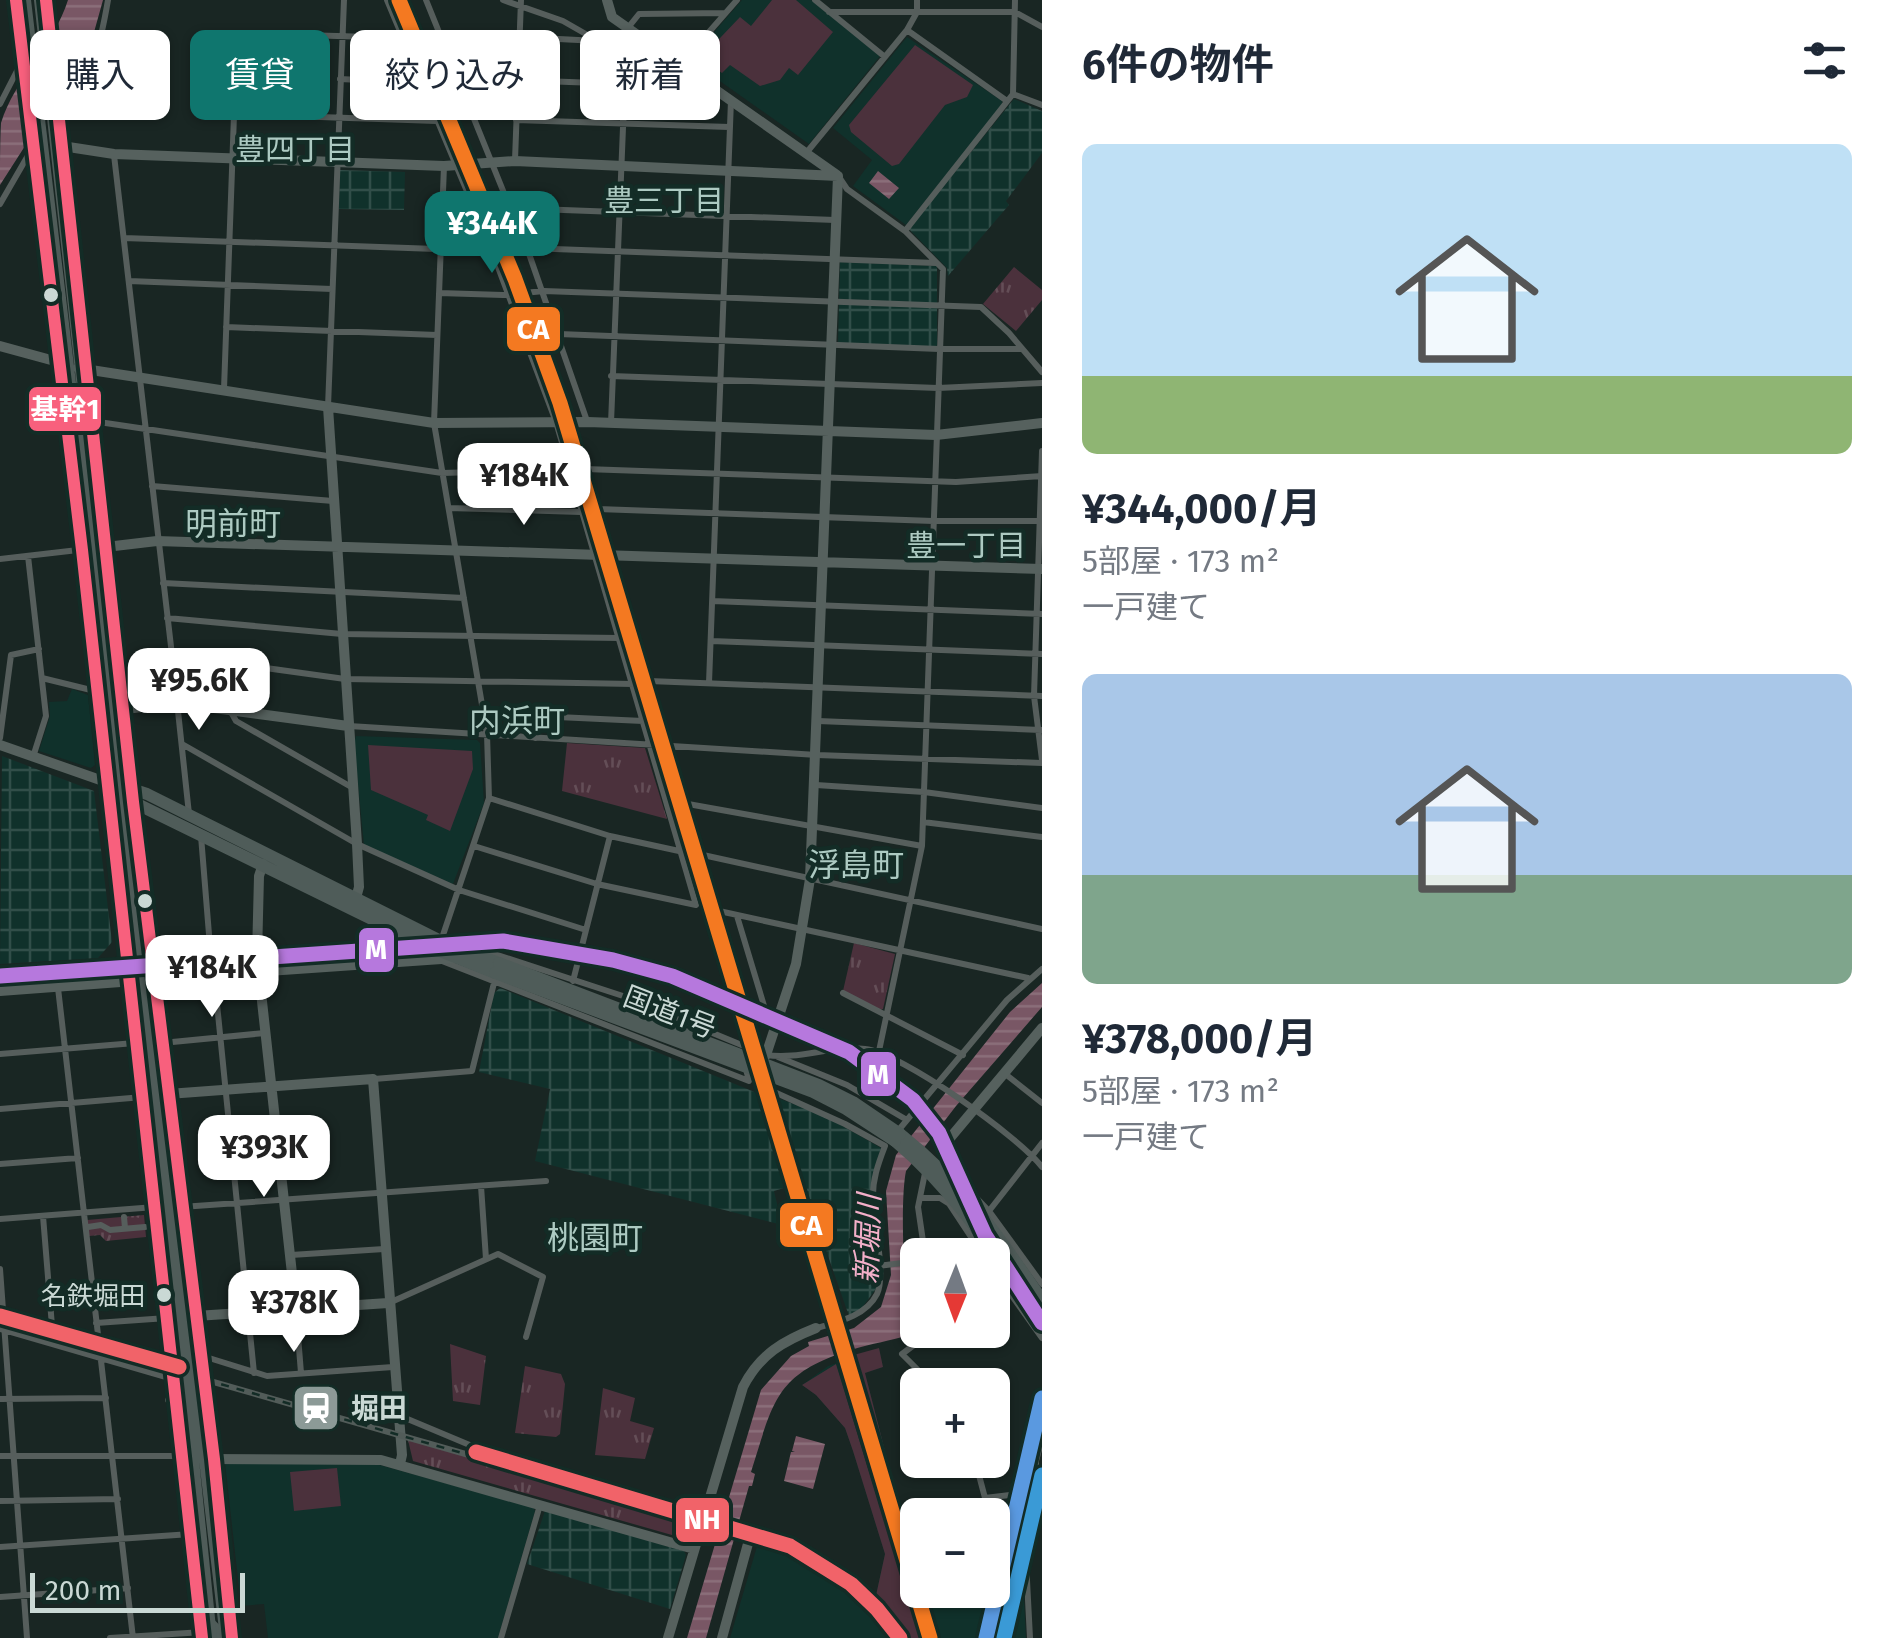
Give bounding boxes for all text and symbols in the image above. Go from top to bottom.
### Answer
chip: 購入 [30,30,170,120]
chip: 賃貸 [190,30,330,120]
chip: 絞り込み [350,30,560,120]
chip: 新着 [580,30,720,120]
icon: filters [1797,33,1852,88]
text: 6件の物件 [1082,40,1274,90]
district label: 豊四丁目 [235,132,355,168]
district label: 豊三丁目 [604,183,724,219]
pin: ¥344K [422,191,562,276]
text: ¥344K [447,204,537,242]
icon: home [1377,209,1557,389]
unlabelled marker [41,285,61,305]
line badge: CA [505,305,562,353]
text: CA [517,313,550,346]
line badge: 基幹1 [27,385,103,433]
text: 基幹1 [31,393,100,426]
pin: ¥184K [454,443,594,528]
text: ¥184K [480,456,569,494]
text: ¥344,000/月 [1082,484,1321,534]
district label: 明前町 [185,505,281,543]
district label: 豊一丁目 [906,528,1026,564]
text: 5部屋 · 173 m² [1082,542,1279,580]
text: 一戸建て [1082,588,1210,626]
pin: ¥95.6K [118,648,280,733]
text: ¥95.6K [150,661,248,699]
district label: 内浜町 [469,702,565,740]
icon: home [1377,739,1557,919]
district label: 浮島町 [808,846,904,884]
unlabelled marker [135,891,155,911]
line badge: M [357,926,396,974]
text: M [365,933,387,966]
pin: ¥184K [142,935,282,1020]
text: ¥184K [168,948,257,986]
street label: 国道1号 [619,980,721,1045]
text: ¥378,000/月 [1082,1014,1317,1064]
line badge: M [859,1050,898,1098]
text: M [867,1058,889,1091]
text: 5部屋 · 173 m² [1082,1072,1279,1110]
pin: ¥393K [194,1115,334,1200]
text: 一戸建て [1082,1118,1210,1156]
text: ¥393K [220,1128,308,1166]
water label: 新堀川 [848,1190,888,1285]
line badge: CA [778,1201,835,1249]
text: CA [790,1209,823,1242]
district label: 桃園町 [547,1219,643,1257]
north arrow [900,1238,1010,1348]
map controls [900,1238,1010,1608]
pin: ¥378K [224,1270,364,1355]
place label: 名鉄堀田 [41,1281,145,1312]
text: ¥378K [250,1283,338,1321]
marker: 名鉄堀田 [154,1285,174,1305]
button: + [900,1368,1010,1478]
station icon: 堀田 [290,1382,342,1434]
place label: 堀田 [351,1392,407,1425]
line badge: NH [674,1496,731,1544]
button: − [900,1498,1010,1608]
text: NH [683,1503,721,1536]
scale bar [30,1568,245,1612]
text: 200 m [45,1574,122,1607]

